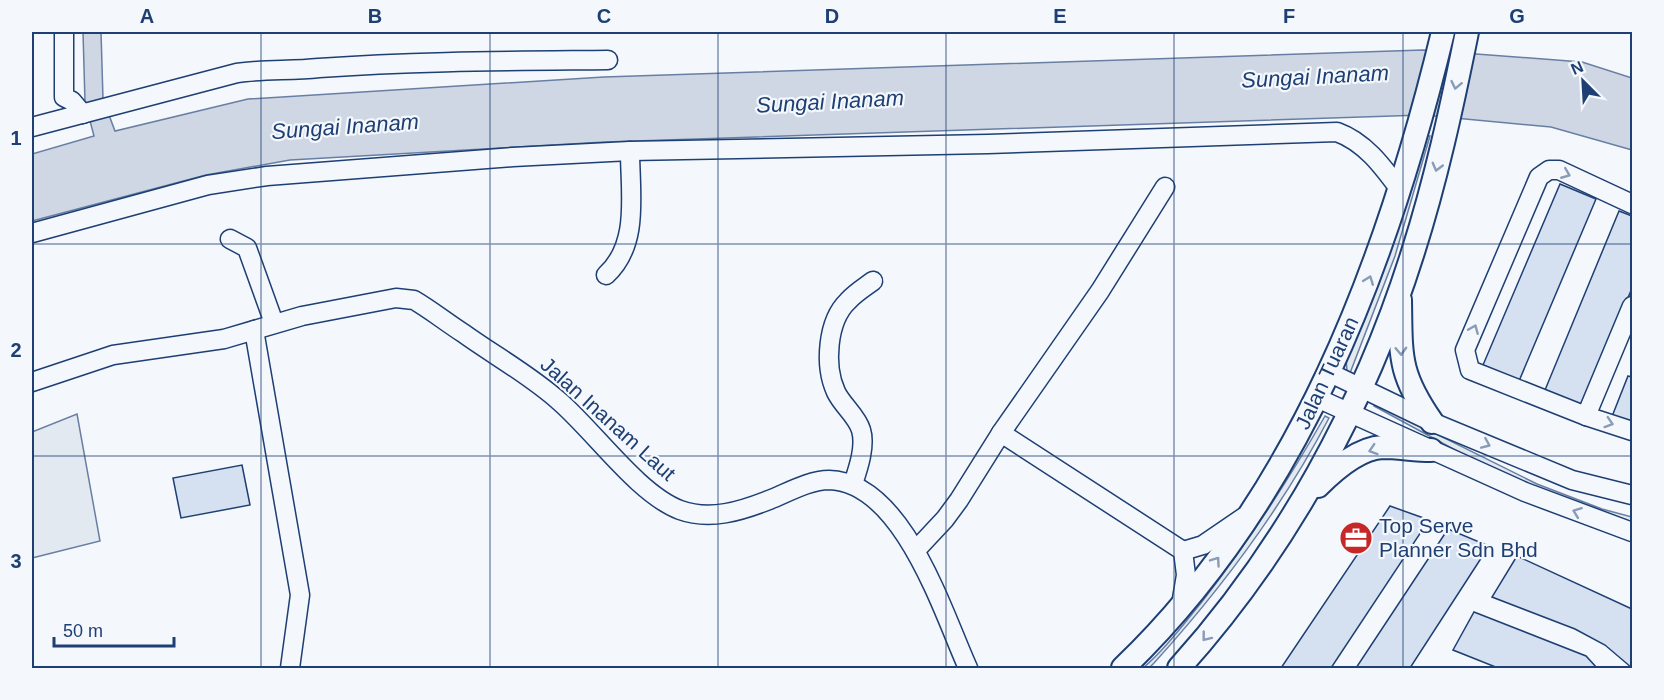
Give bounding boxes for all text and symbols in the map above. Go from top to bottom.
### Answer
text: A [140,5,154,27]
text: B [368,5,382,27]
text: C [597,5,611,27]
text: D [825,5,839,27]
text: E [1053,5,1067,27]
text: F [1283,5,1295,27]
text: G [1509,5,1525,27]
north arrow [1553,51,1613,111]
text: N [1568,58,1586,78]
water label: Sungai Inanam [1240,60,1390,93]
one-way arrow [1450,80,1463,90]
water label: Sungai Inanam [755,85,905,118]
water label: Sungai Inanam [270,109,420,144]
text: 1 [10,127,22,149]
one-way arrow [1431,162,1444,172]
one-way arrow [1560,166,1571,179]
one-way arrow [1361,275,1374,286]
street label: Jalan Tuaran [1290,313,1363,433]
one-way arrow [1467,324,1479,335]
text: 2 [10,339,22,361]
one-way arrow [1395,346,1407,355]
street label: Jalan Inanam Laut [536,352,680,485]
one-way arrow [1603,416,1614,428]
one-way arrow [1480,437,1491,449]
one-way arrow [1368,443,1379,455]
one-way arrow [1572,507,1583,520]
place label: Top Serve Planner Sdn Bhd [1379,514,1538,561]
office icon: Top Serve Planner Sdn Bhd [1338,520,1374,556]
text: 3 [10,550,22,572]
one-way arrow [1209,557,1220,568]
scale bar [54,610,174,648]
text: 50 m [63,621,103,641]
one-way arrow [1202,630,1213,641]

